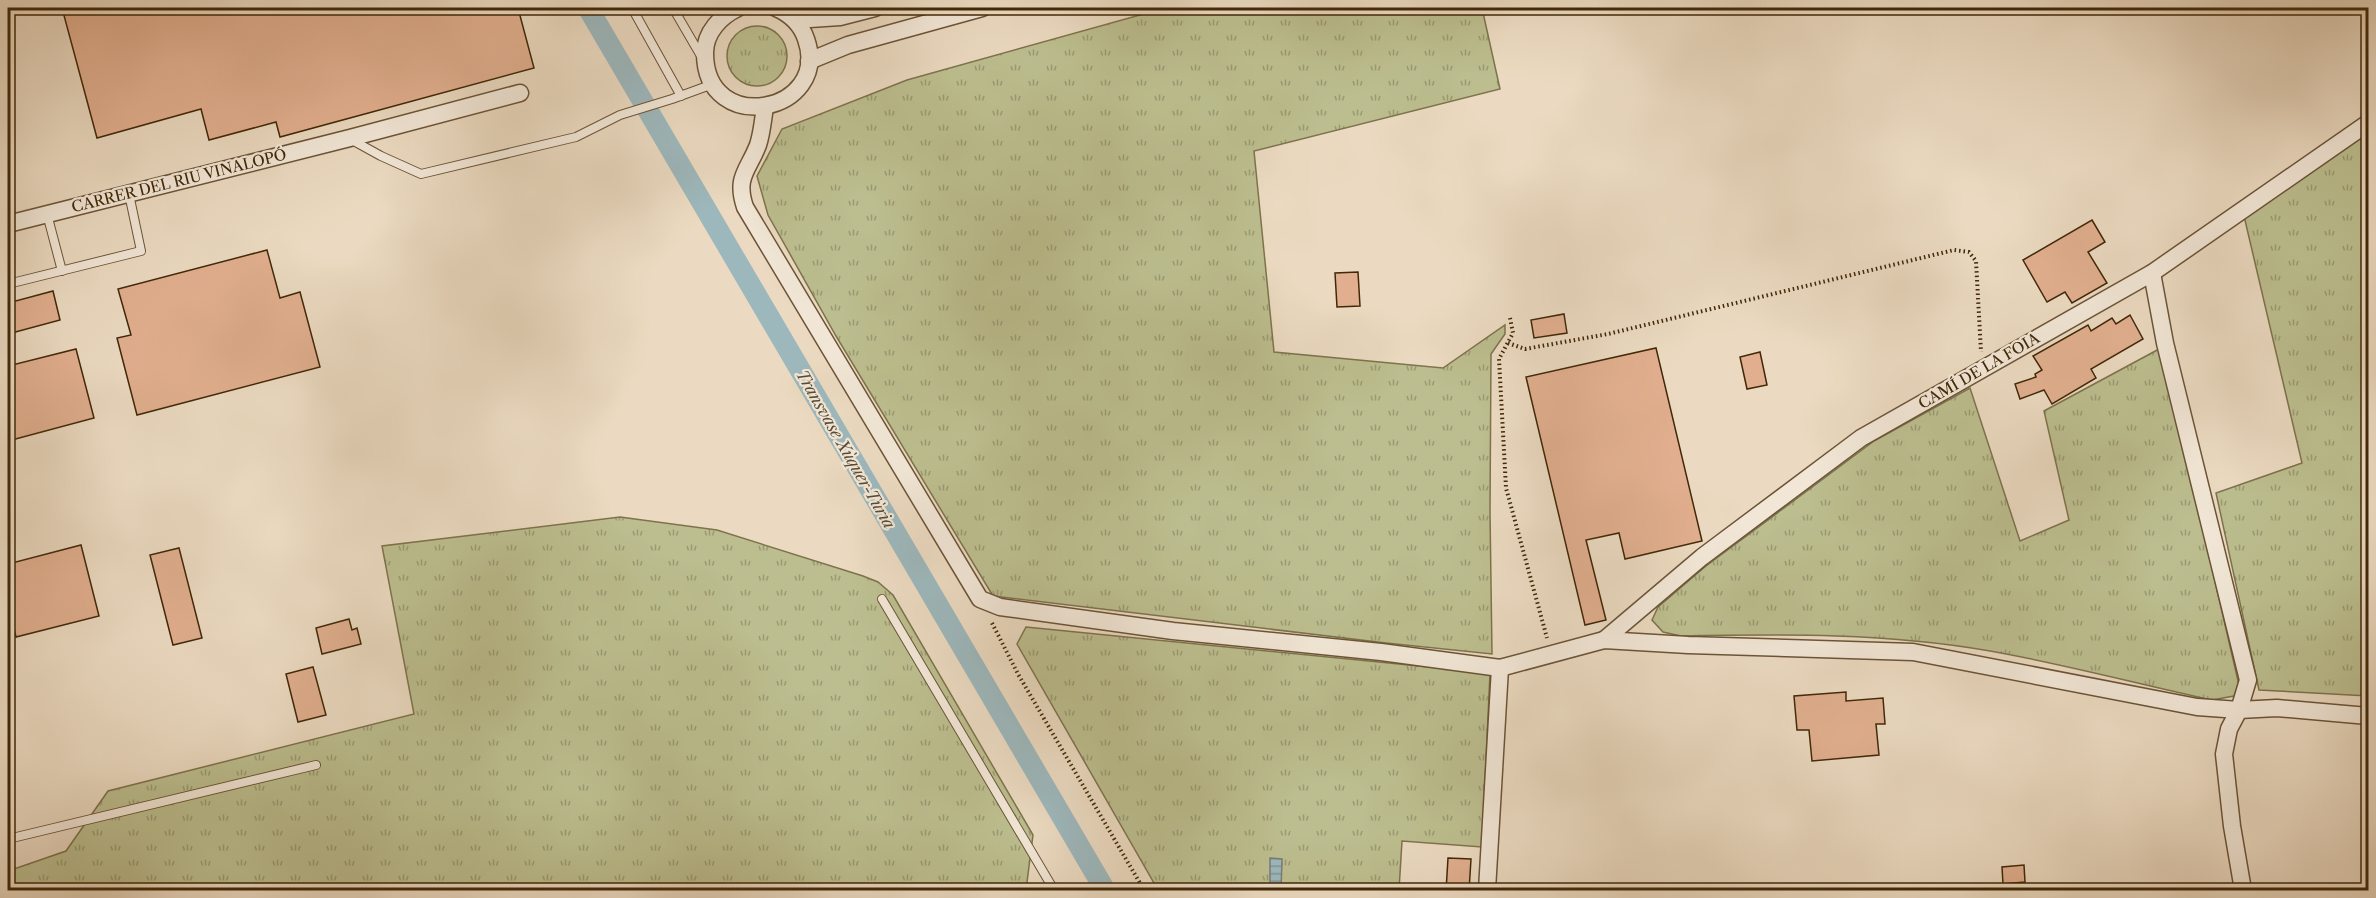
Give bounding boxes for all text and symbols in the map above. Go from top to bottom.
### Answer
street label: CARRER DEL RIU VINALOPÓ [69,145,288,216]
street label: CAMÍ DE LA FOIA [1915,328,2044,413]
water label: Transvase Xùquer-Tùria [792,366,900,532]

